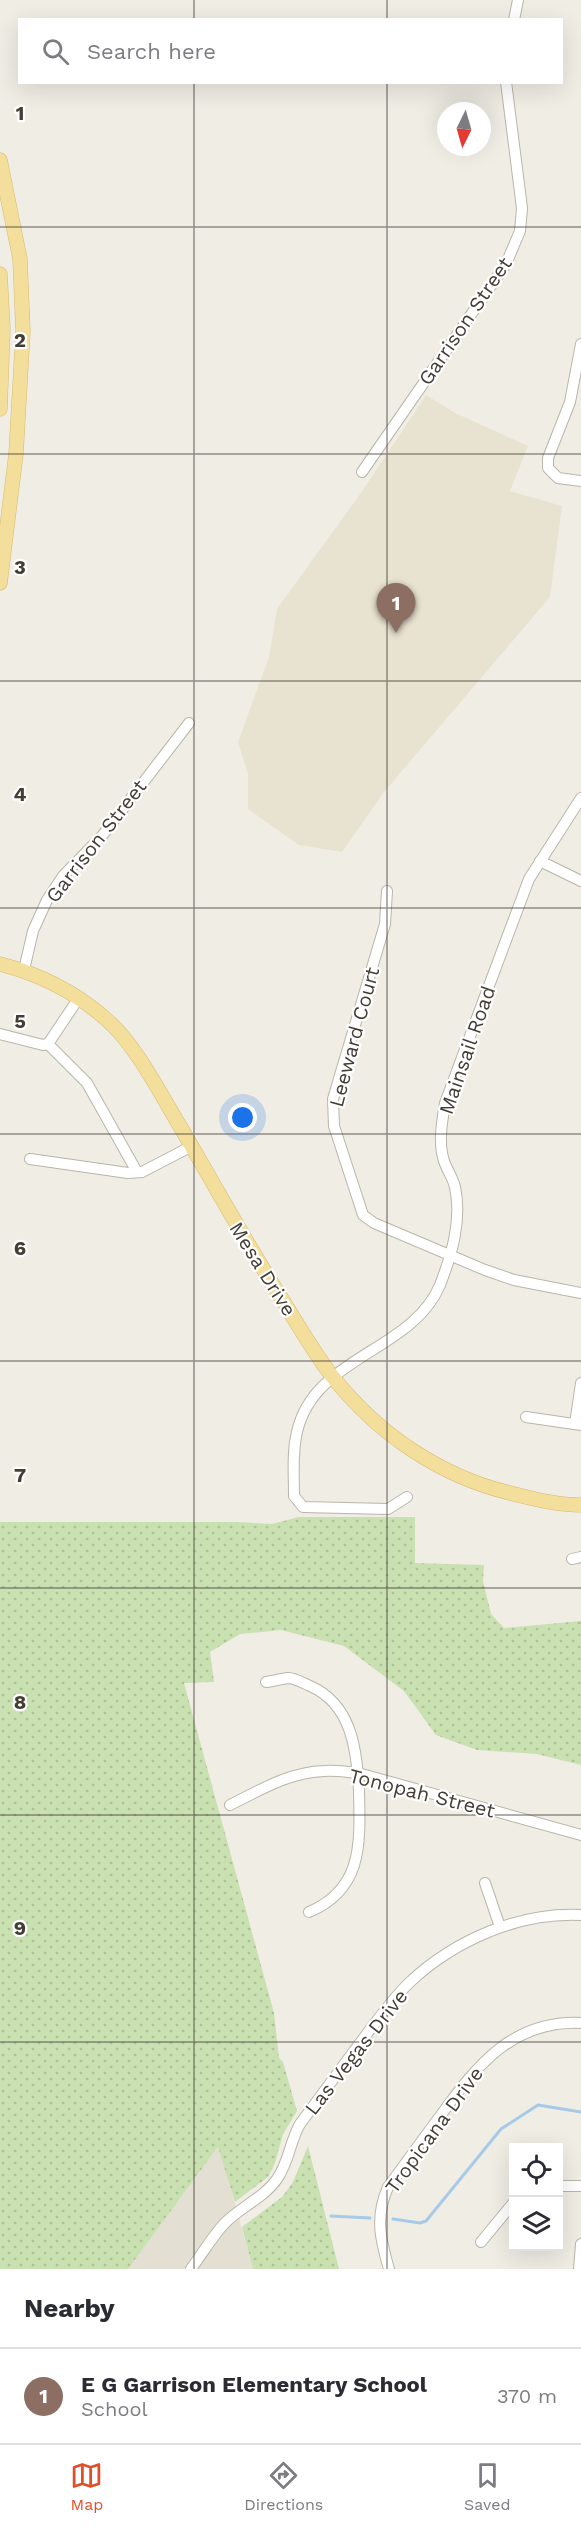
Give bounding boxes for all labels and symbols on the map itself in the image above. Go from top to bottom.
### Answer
text: 1 [16,101,24,125]
north arrow [437,102,491,156]
street label: Garrison Street [413,252,517,390]
text: 2 [14,328,26,352]
text: 3 [14,555,26,579]
pin: 1 [376,584,416,633]
street label: Garrison Street [41,774,152,907]
text: 4 [14,782,27,806]
street label: Leeward Court [324,964,384,1109]
street label: Mainsail Road [434,983,500,1117]
text: 5 [14,1009,26,1033]
your location [228,1103,257,1132]
street label: Mesa Drive [225,1218,301,1320]
text: 6 [14,1236,26,1260]
text: 7 [14,1463,26,1487]
text: 8 [14,1690,26,1714]
street label: Tonopah Street [347,1763,498,1823]
text: 9 [14,1916,26,1940]
street label: Las Vegas Drive [300,1984,412,2120]
street label: Tropicana Drive [380,2062,488,2198]

